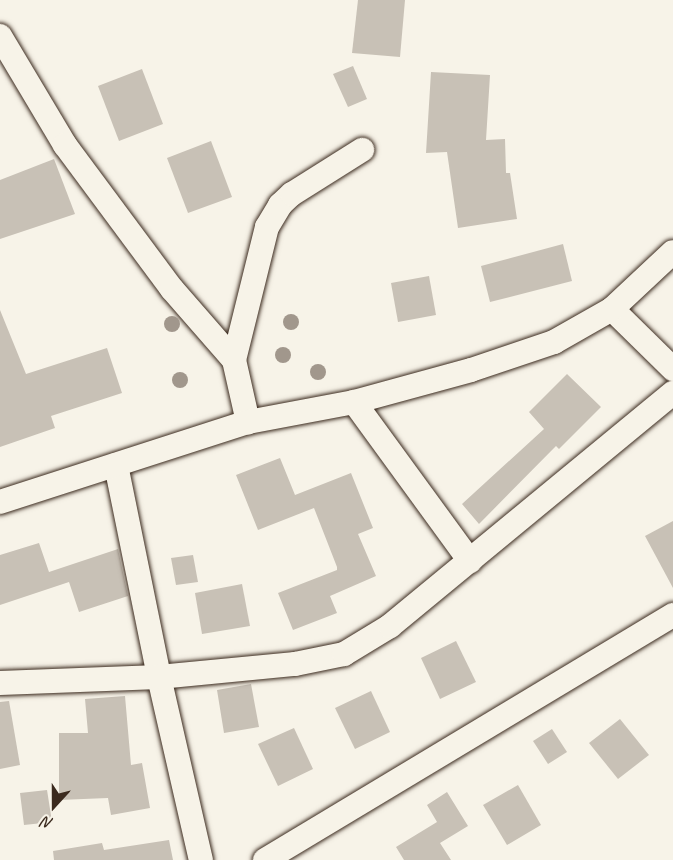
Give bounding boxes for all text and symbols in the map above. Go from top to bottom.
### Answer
north arrow [24,776,84,836]
text: N [39,812,56,834]

